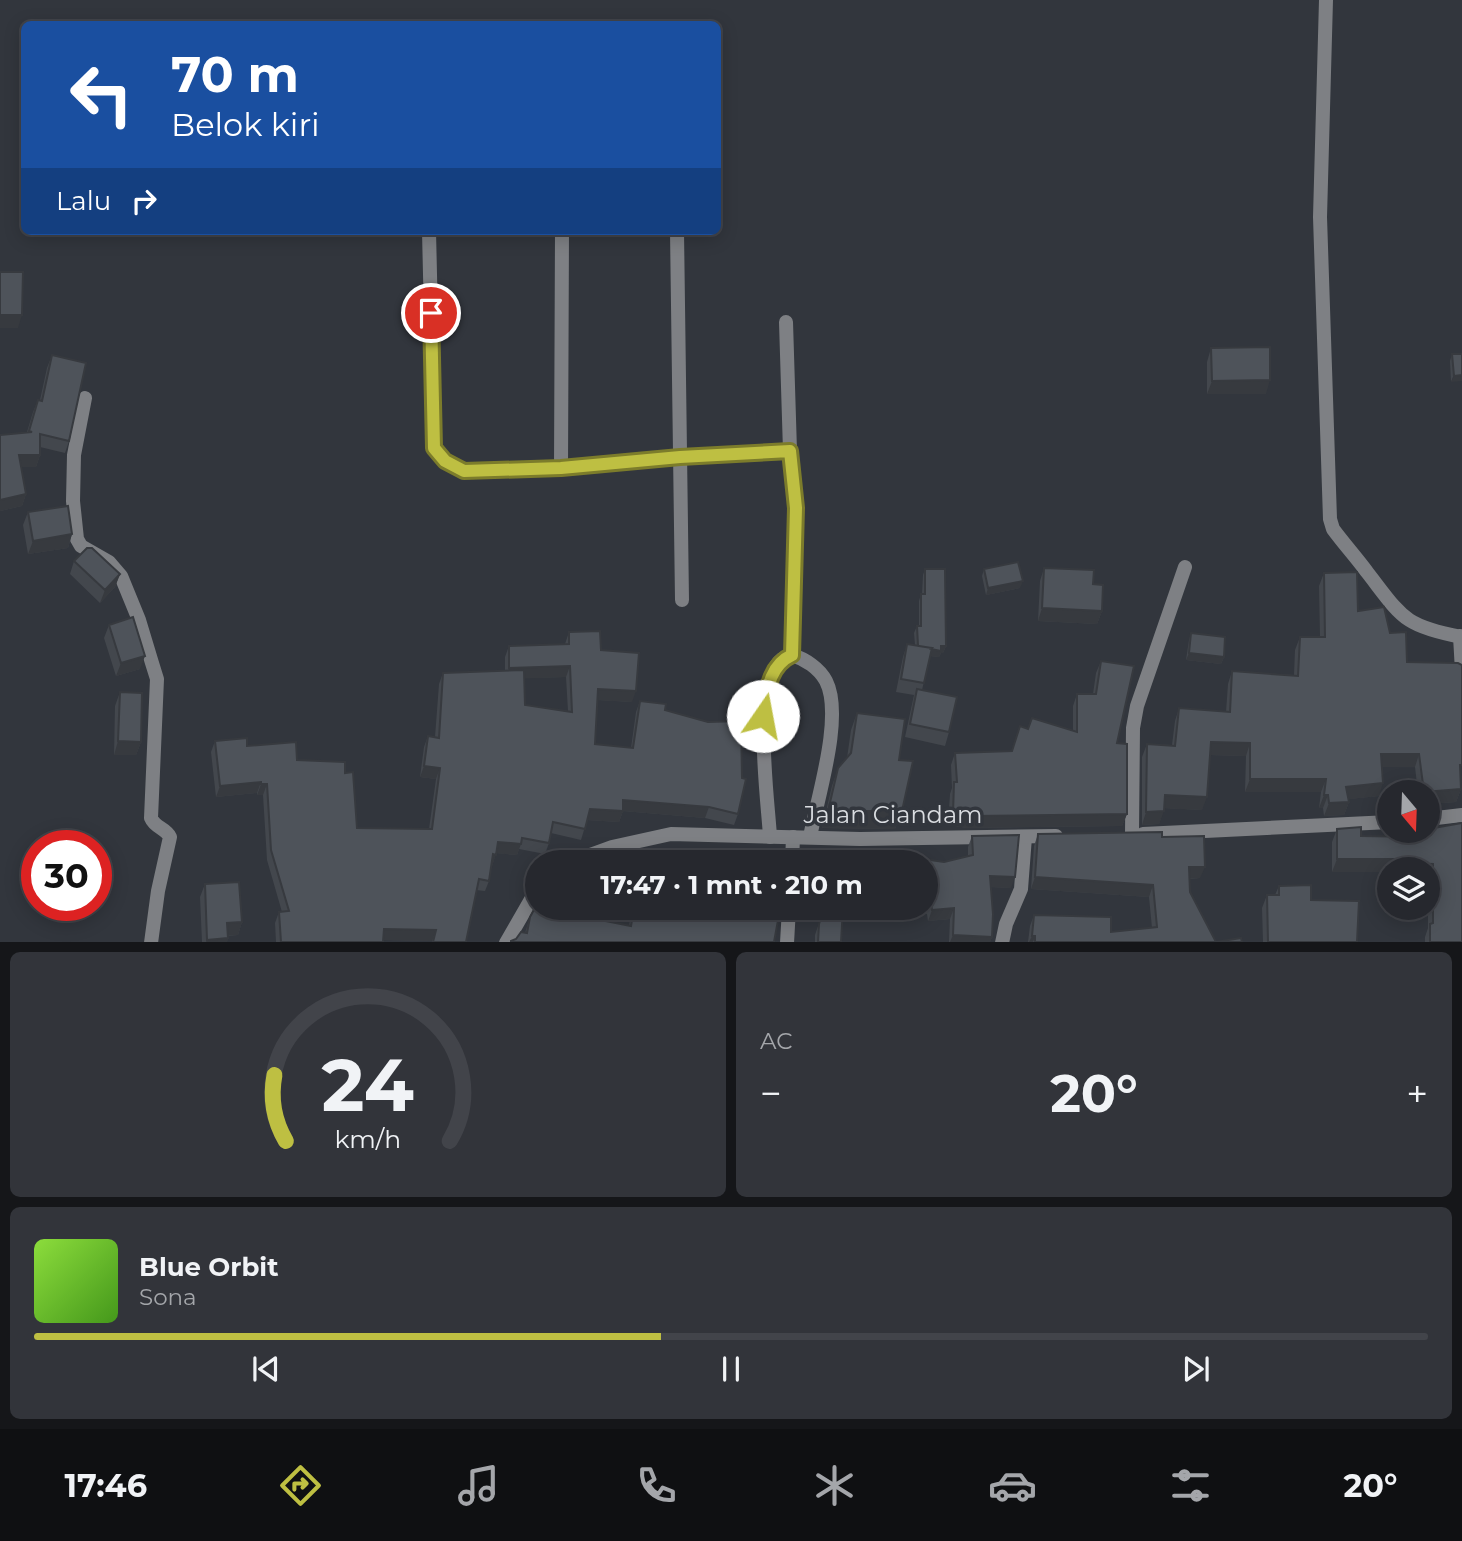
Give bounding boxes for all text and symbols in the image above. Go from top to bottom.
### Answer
text: 70 m [171,45,299,104]
icon: left [56,49,147,140]
text: Belok kiri [171,105,320,144]
icon: right [125,182,163,220]
text: Lalu [56,185,111,217]
pin [401,283,461,343]
icon: arrive [412,294,450,332]
position arrow [726,679,800,753]
north arrow [1377,780,1440,844]
map controls [1377,780,1440,920]
street label: Jalan Ciandam [802,800,983,829]
speed limit sign: 30 [21,830,112,921]
button: layers [1377,857,1440,920]
text: 17:47 · 1 mnt · 210 m [600,869,863,901]
text: AC [760,1027,793,1055]
text: 24 [322,1041,414,1129]
text: 20° [1050,1062,1138,1125]
text: − [760,1070,782,1117]
text: + [1406,1070,1428,1117]
text: km/h [335,1123,401,1153]
text: Blue Orbit [139,1251,278,1283]
text: Sona [139,1283,197,1311]
icon: previous [247,1350,285,1388]
icon: pause [712,1350,750,1388]
icon: next [1177,1350,1215,1388]
icon: directions [276,1461,325,1510]
icon: music [454,1461,503,1510]
icon: phone [632,1461,681,1510]
icon: climate [810,1461,859,1510]
icon: car [988,1461,1037,1510]
icon: filters [1166,1461,1215,1510]
text: 17:46 [64,1466,147,1505]
text: 20° [1343,1466,1397,1505]

